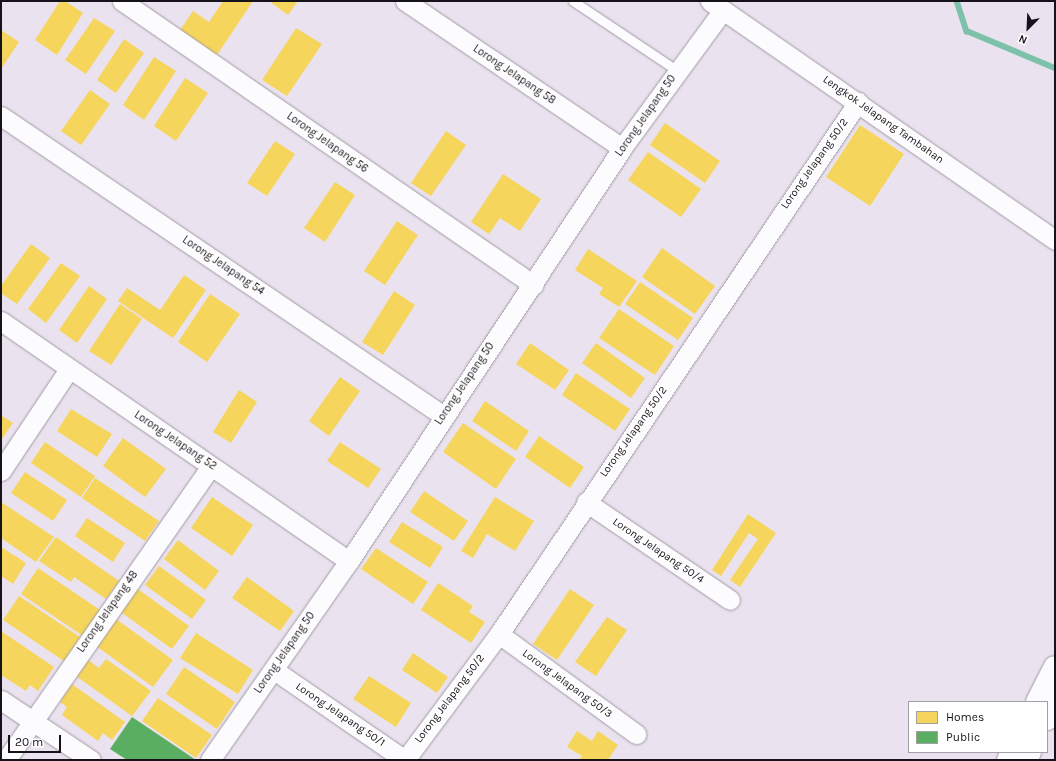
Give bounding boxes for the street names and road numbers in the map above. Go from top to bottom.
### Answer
street label: Lorong Jelapang 58 [470,42,558,108]
street label: Lorong Jelapang 50 [613,73,679,159]
street label: Lengkok Jelapang Tambahan [820,73,946,167]
street label: Lorong Jelapang 56 [284,110,370,176]
street label: Lorong Jelapang 50/2 [779,116,851,212]
street label: Lorong Jelapang 54 [179,234,267,298]
street label: Lorong Jelapang 50 [433,340,497,428]
street label: Lorong Jelapang 50/2 [598,384,670,480]
street label: Lorong Jelapang 52 [131,409,219,473]
street label: Lorong Jelapang 50/4 [610,516,706,586]
street label: Lorong Jelapang 48 [75,569,141,655]
street label: Lorong Jelapang 50 [252,610,318,696]
street label: Lorong Jelapang 50/3 [520,647,614,721]
street label: Lorong Jelapang 50/2 [412,652,488,746]
street label: Lorong Jelapang 50/1 [293,680,387,750]

